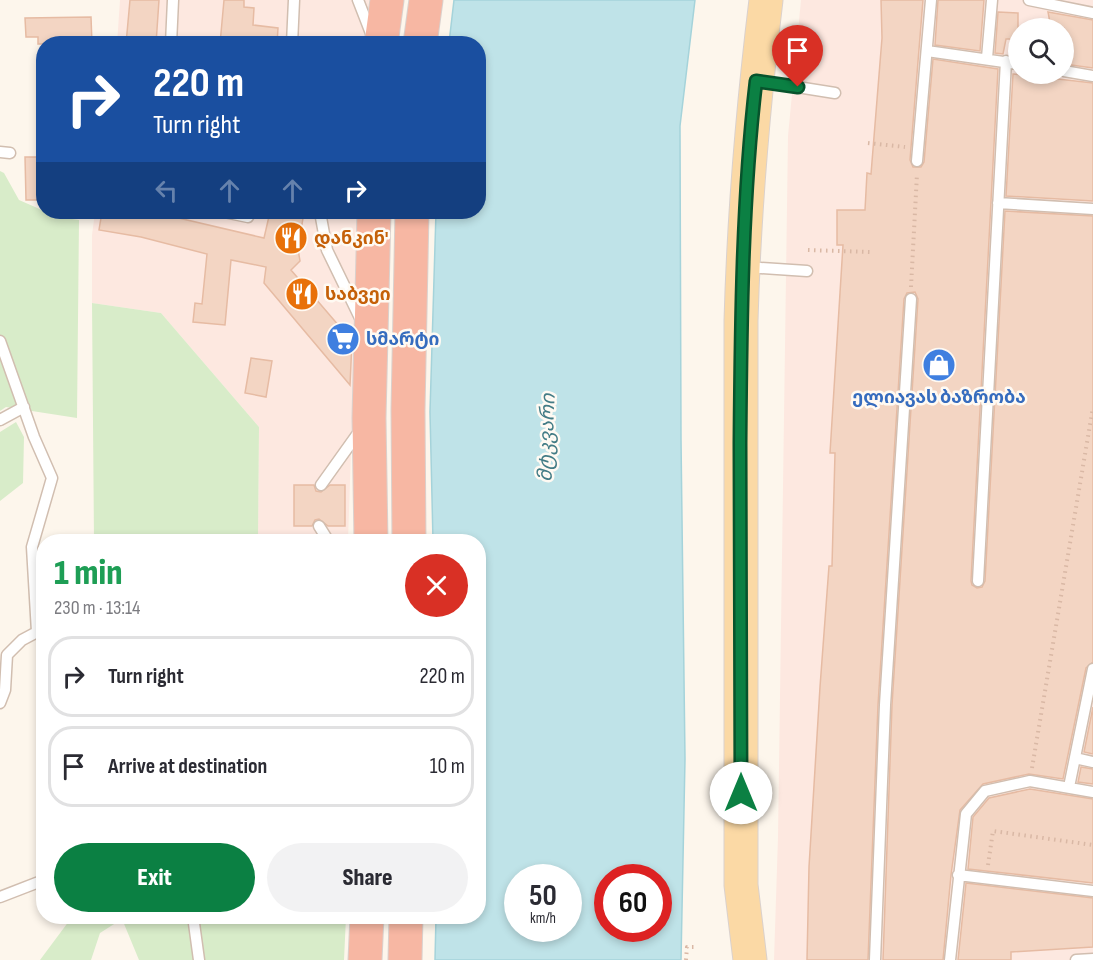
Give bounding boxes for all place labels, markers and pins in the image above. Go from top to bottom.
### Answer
pin [772,25,823,87]
restaurant icon: დანკინ' [273,220,309,256]
place label: დანკინ' [314,228,388,249]
restaurant icon: საბვეი [284,276,320,312]
place label: საბვეი [325,284,391,305]
supermarket icon: სმარტი [325,321,361,357]
place label: სმარტი [366,329,440,350]
shop icon: ელიავას ბაზრობა [921,347,957,383]
place label: ელიავას ბაზრობა [852,387,1026,408]

